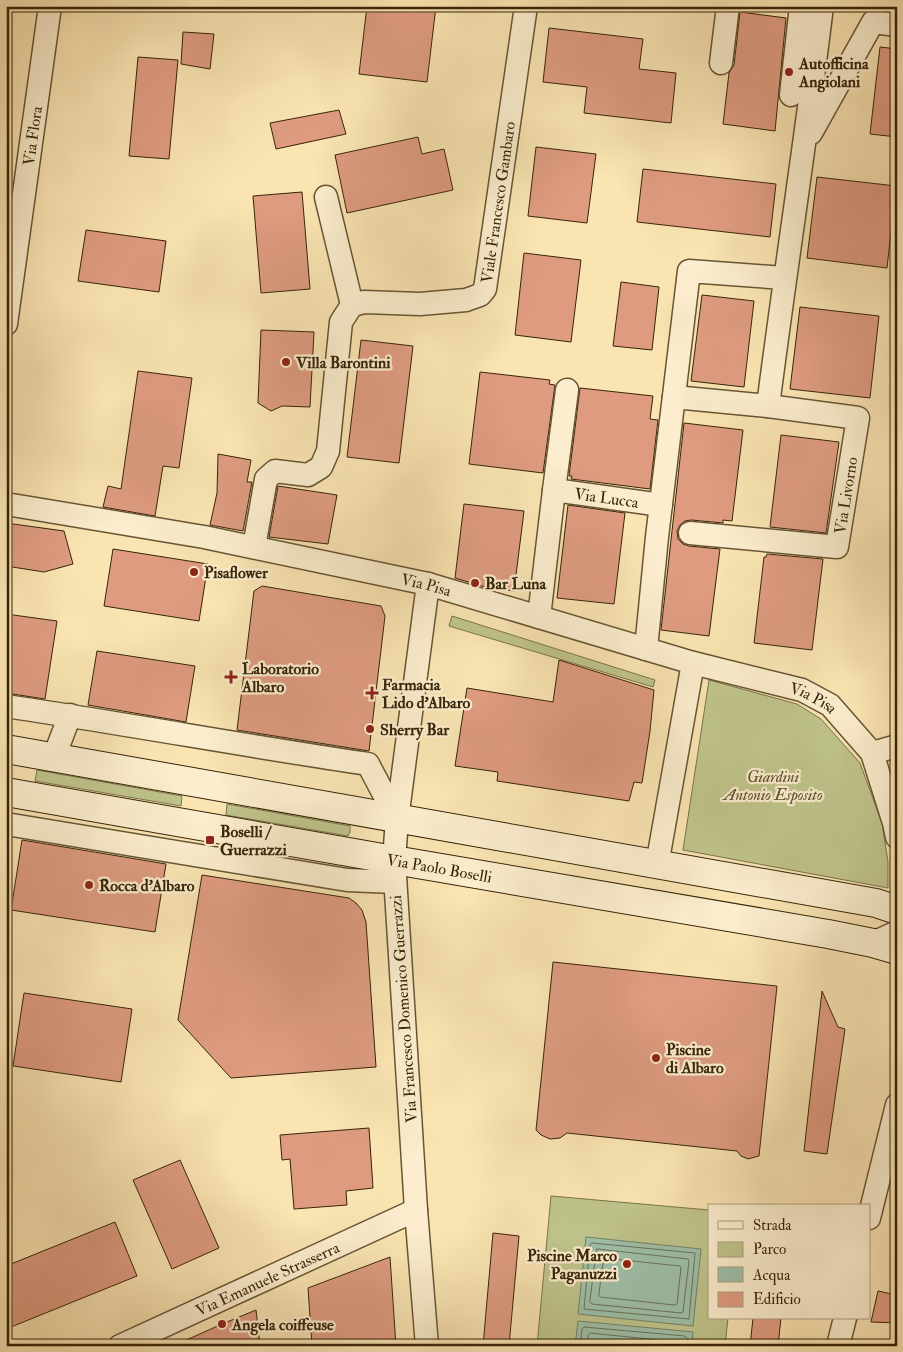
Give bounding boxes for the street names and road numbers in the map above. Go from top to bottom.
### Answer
street label: Via Flora [19,105,47,167]
street label: Viale Francesco Gambaro [477,120,520,284]
street label: Via Livorno [830,455,863,535]
street label: Via Lucca [573,484,640,513]
street label: Via Pisa [399,570,454,602]
street label: Via Pisa [788,678,842,718]
street label: Via Paolo Boselli [385,850,494,888]
street label: Via Francesco Domenico Guerrazzi [386,894,422,1123]
street label: Via Emanuele Strasserra [193,1237,343,1321]

